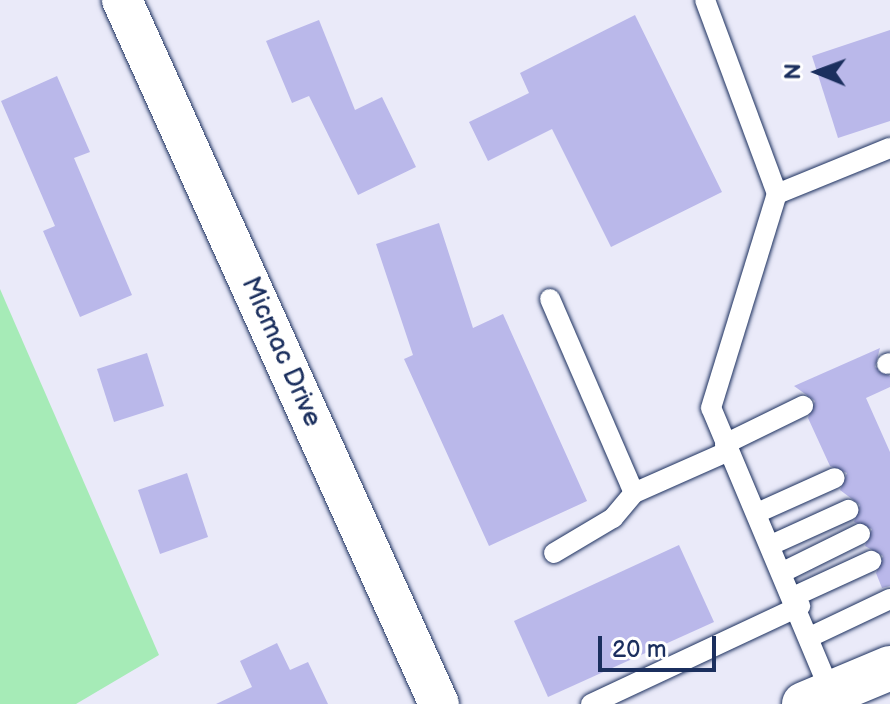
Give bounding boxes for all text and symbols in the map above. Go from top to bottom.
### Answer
north arrow [778,32,858,112]
text: N [780,63,807,80]
street label: Micmac Drive [234,272,328,432]
scale bar [602,620,720,670]
text: 20 m [612,635,667,664]

